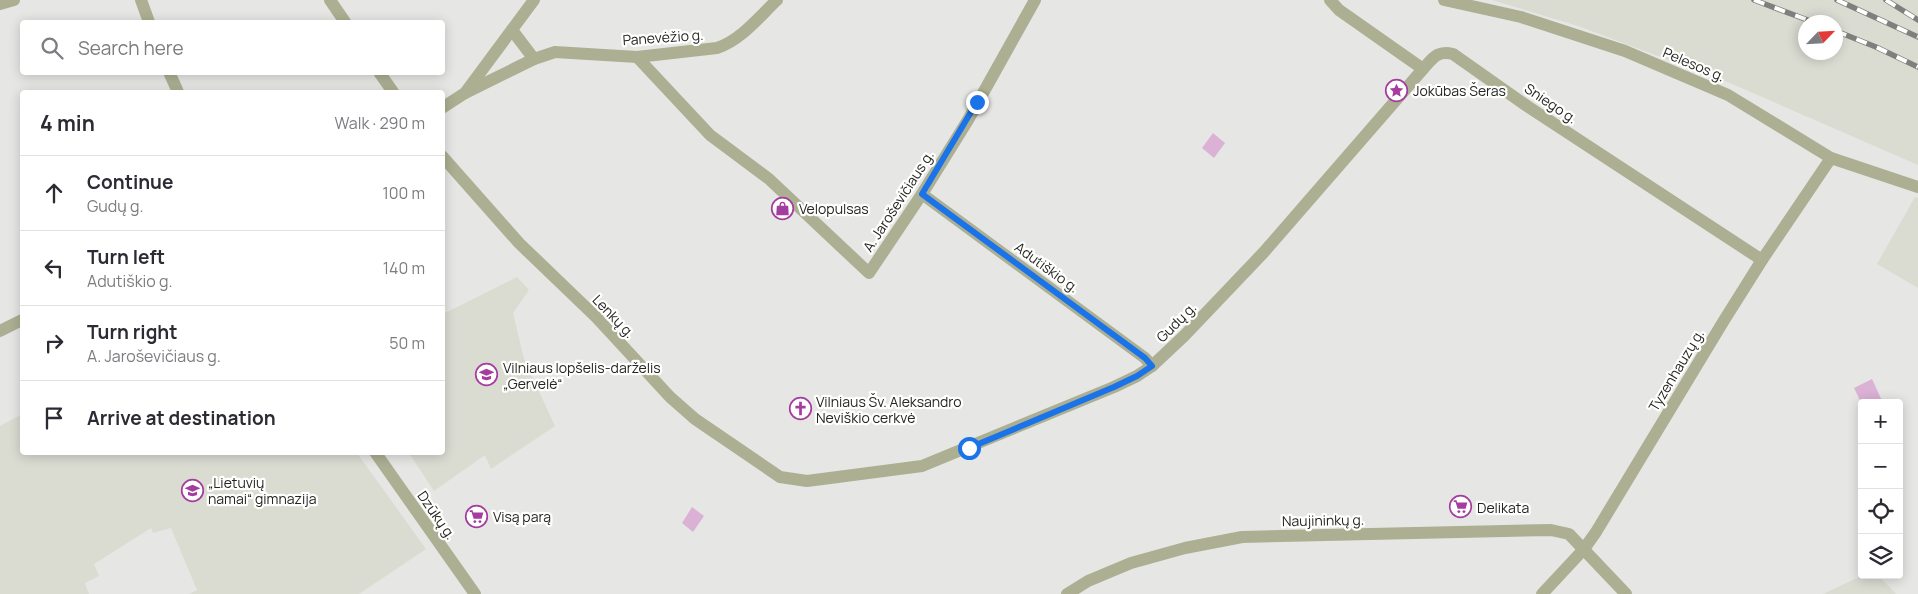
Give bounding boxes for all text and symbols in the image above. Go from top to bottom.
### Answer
north arrow [1798,15,1843,60]
search box [20,20,445,75]
street label: Panevėžio g. [622,25,704,49]
icon: search [38,34,66,62]
text: Search here [78,35,184,61]
street label: Pelesos g. [1660,42,1728,86]
place icon: Jokūbas Šeras [1385,78,1409,102]
street label: Sniego g. [1521,78,1581,128]
place label: Jokūbas Šeras [1413,81,1506,100]
route end [966,91,989,114]
text: 4 min [40,109,95,137]
text: Walk · 290 m [335,112,425,134]
street label: A. Jaroševičiaus g. [858,147,938,255]
text: Continue [87,169,173,195]
icon: ahead [40,179,68,207]
text: 100 m [382,182,425,204]
text: Gudų g. [87,195,144,217]
shop icon: Velopulsas [771,196,795,220]
place label: Velopulsas [799,199,869,218]
street label: Adutiškio g. [1011,237,1083,297]
text: Turn left [87,244,165,270]
icon: left [40,254,68,282]
text: 140 m [383,257,425,279]
text: Adutiškio g. [87,270,173,292]
street label: Lenkų g. [589,290,639,342]
street label: Gudų g. [1152,298,1200,346]
text: Turn right [87,319,177,345]
street label: Tyzenhauzų g. [1644,325,1708,415]
icon: right [40,329,68,357]
text: 50 m [389,332,425,354]
text: A. Jaroševičiaus g. [87,345,221,367]
place label: Vilniaus lopšelis-darželis „Gervelė“ [503,358,661,393]
school or university icon: Vilniaus lopšelis-darželis „Gervelė“ [475,363,499,387]
place label: Vilniaus Šv. Aleksandro Neviškio cerkvė [816,392,962,427]
church icon: Vilniaus Šv. Aleksandro Neviškio cerkvė [788,397,812,421]
map controls [1858,399,1903,579]
button: + [1858,399,1903,444]
icon: arrive [40,404,68,432]
text: Arrive at destination [87,405,276,431]
route start [958,437,981,460]
button: − [1858,444,1903,489]
place label: „Lietuvių namai“ gimnazija [208,473,317,508]
school or university icon: „Lietuvių namai“ gimnazija [180,478,204,502]
street label: Dzūkų g. [413,487,461,543]
button: locate [1858,489,1903,534]
supermarket icon: Delikata [1449,495,1473,519]
place label: Delikata [1477,498,1529,517]
supermarket icon: Visą parą [465,504,489,528]
place label: Visą parą [493,507,551,526]
street label: Naujininkų g. [1282,510,1364,530]
button: layers [1858,534,1903,579]

